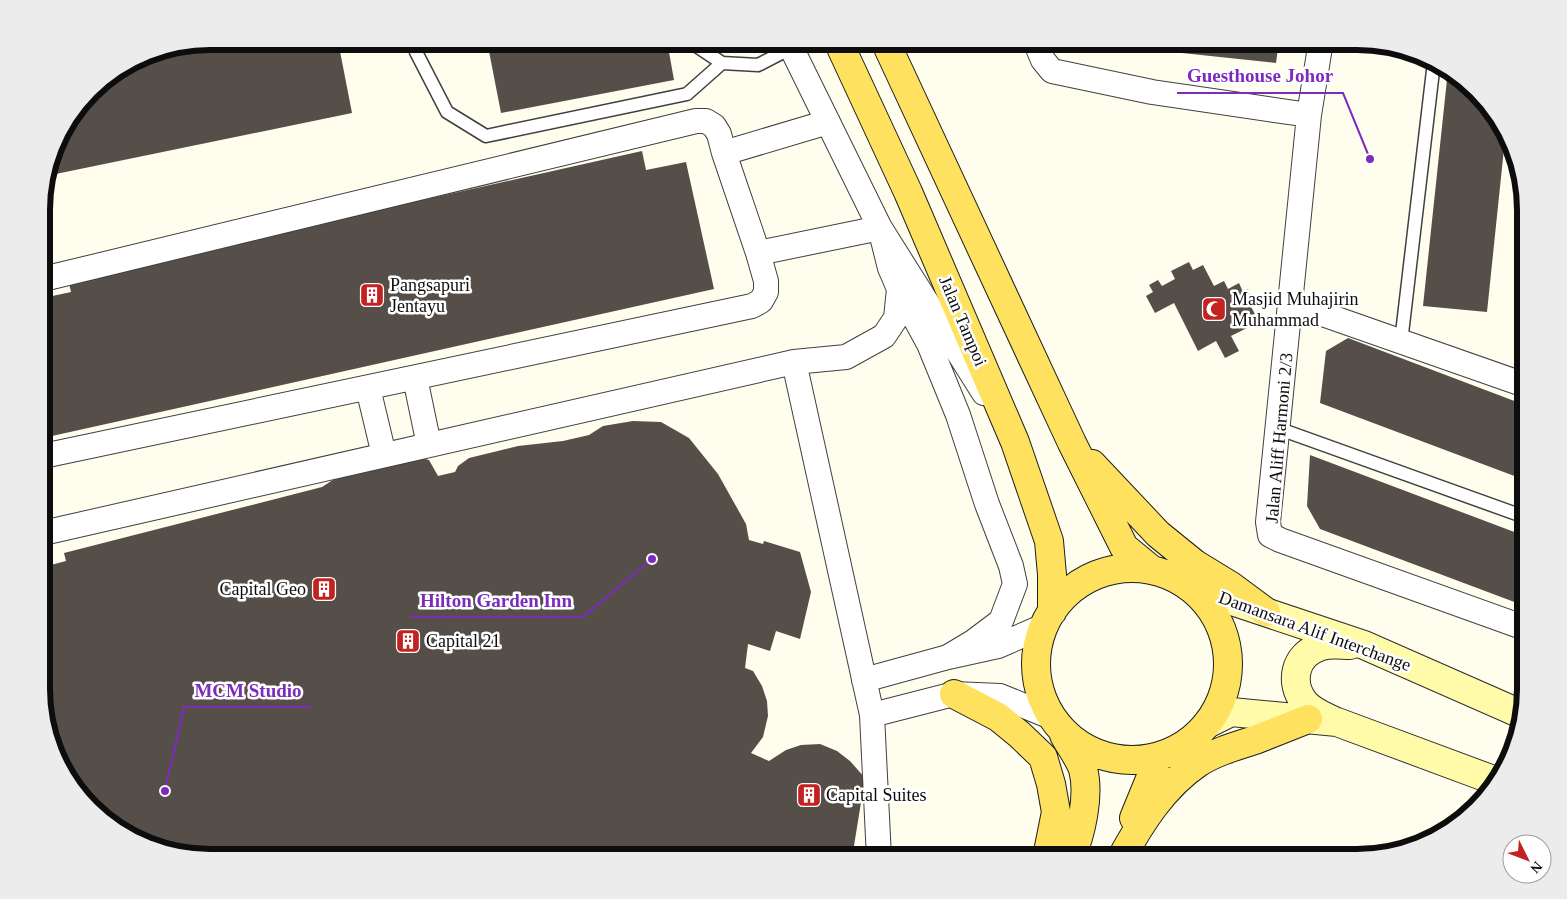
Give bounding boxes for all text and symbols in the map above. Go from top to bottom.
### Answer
callout: Guesthouse Johor [1177,59,1343,93]
text: Guesthouse Johor [1187,65,1334,86]
street label: Jalan Tampoi [935,273,991,369]
place label: Pangsapuri Jentayu [390,275,470,316]
building icon: Pangsapuri Jentayu [359,282,385,308]
place label: Masjid Muhajirin Muhammad [1232,289,1359,330]
mosque icon: Masjid Muhajirin Muhammad [1201,296,1227,322]
street label: Jalan Aliff Harmoni 2/3 [1262,352,1296,524]
building icon: Capital Geo [311,576,337,602]
place label: Capital Geo [220,579,306,599]
callout: Hilton Garden Inn [410,583,583,617]
street label: Damansara Alif Interchange [1216,587,1414,675]
text: Hilton Garden Inn [420,590,572,611]
building icon: Capital 21 [395,628,421,654]
place label: Capital 21 [426,631,501,651]
callout: MCM Studio [184,673,311,707]
text: MCM Studio [194,680,302,701]
building icon: Capital Suites [796,782,822,808]
place label: Capital Suites [826,785,927,805]
north arrow [1502,834,1552,884]
text: N [1527,859,1545,876]

